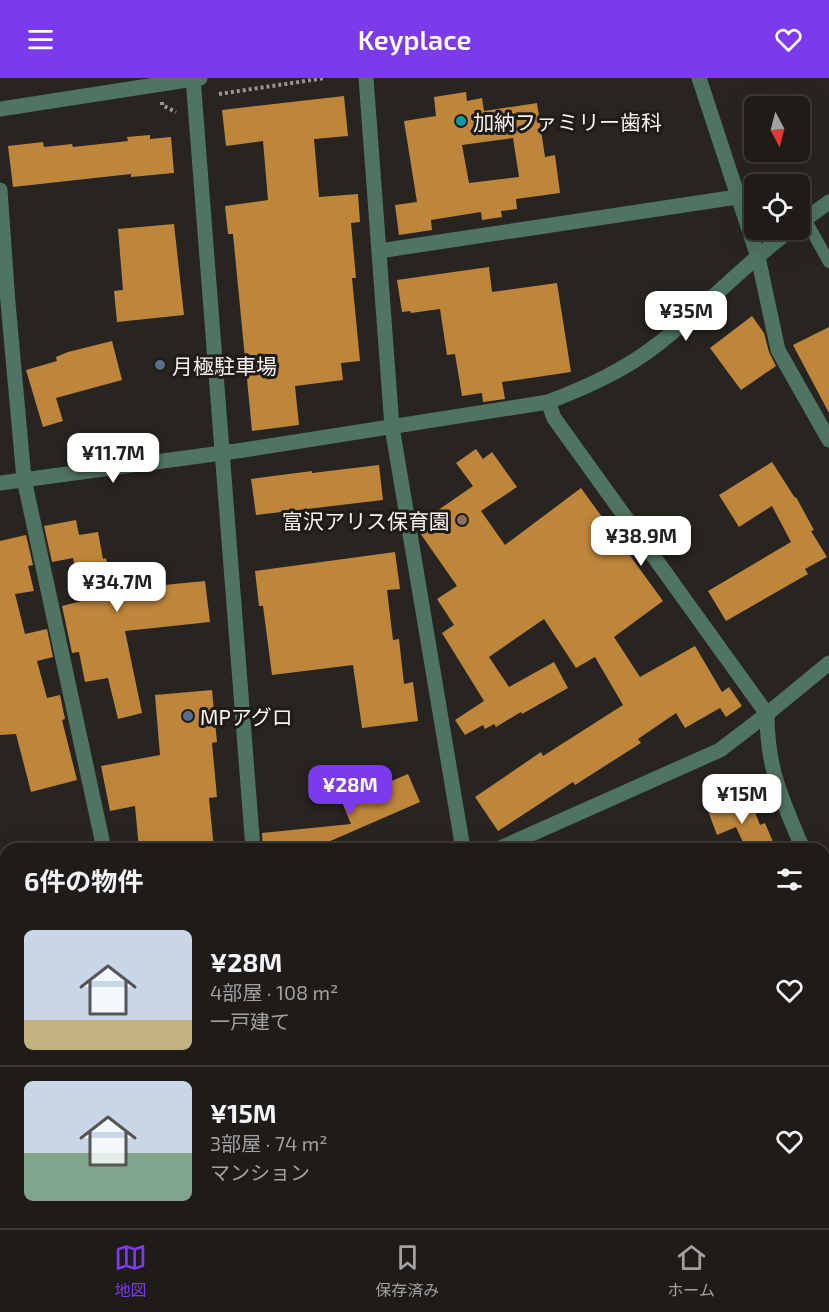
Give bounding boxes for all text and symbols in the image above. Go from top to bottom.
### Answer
icon: menu [24,23,57,56]
text: Keyplace [358,23,471,55]
icon: heart [772,23,805,56]
north arrow [744,96,810,162]
map controls [744,96,810,240]
place label: 加納ファミリー歯科 [473,109,662,134]
marker: 加納ファミリー歯科 [454,114,468,128]
button: locate [744,174,810,240]
pin: ¥35M [650,291,722,342]
text: ¥35M [659,298,713,322]
place label: 月極駐車場 [172,353,277,378]
marker: 月極駐車場 [153,358,167,372]
pin: ¥11.7M [64,433,162,484]
text: ¥11.7M [81,440,145,464]
place label: 富沢アリス保育園 [282,508,450,533]
marker: 富沢アリス保育園 [455,513,469,527]
pin: ¥38.9M [592,516,690,567]
text: ¥38.9M [605,523,677,547]
pin: ¥34.7M [68,562,166,613]
text: ¥34.7M [82,569,152,593]
place label: MPアグロ [200,704,293,729]
marker: MPアグロ [181,709,195,723]
pin: ¥28M [314,765,386,816]
text: ¥28M [322,772,378,796]
pin: ¥15M [706,774,778,825]
text: ¥15M [716,781,768,805]
icon: filters [773,863,806,896]
text: 6件の物件 [24,865,143,896]
text: ¥28M [210,946,282,977]
icon: home [72,954,144,1026]
icon: heart [773,974,806,1007]
text: 4部屋 · 108 m² [210,980,338,1004]
text: 一戸建て [210,1009,290,1033]
text: ¥15M [210,1097,277,1128]
icon: home [72,1105,144,1177]
icon: heart [773,1125,806,1158]
text: 3部屋 · 74 m² [210,1131,328,1155]
text: マンション [210,1160,310,1184]
tab: 地図 [114,1241,147,1301]
tab: 保存済み [375,1241,439,1301]
tab: ホーム [667,1241,715,1301]

